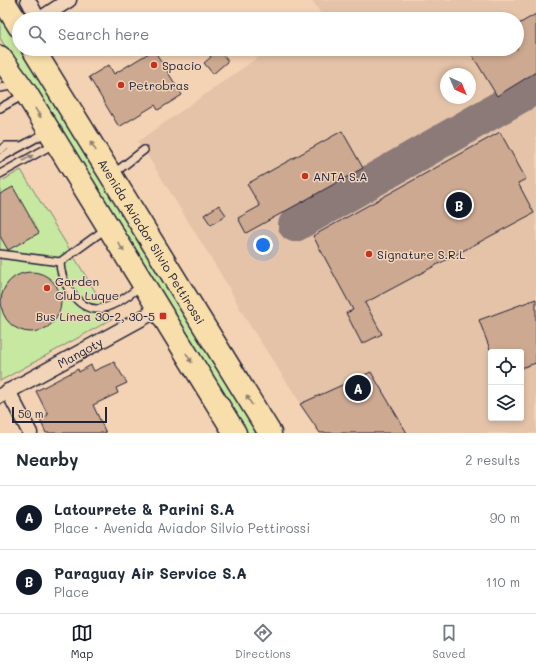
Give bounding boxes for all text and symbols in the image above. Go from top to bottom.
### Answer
search box [12,12,524,56]
icon: search [26,23,48,45]
text: Search here [58,24,149,44]
place label: Spacio [162,57,201,73]
marker: Spacio [149,60,159,70]
north arrow [440,68,476,104]
place label: Petrobras [129,77,189,93]
marker: Petrobras [116,80,126,90]
one-way arrow [34,107,41,119]
one-way arrow [89,141,97,151]
one-way arrow [22,155,34,161]
street label: Avenida Aviador Silvio Pettirossi [95,156,209,327]
place label: ANTA S.A [313,168,368,184]
marker: ANTA S.A [300,171,310,181]
pin: B [446,190,472,220]
your location [253,235,273,255]
one-way arrow [117,241,124,253]
place label: Signature S.R.L [377,246,466,262]
marker: Signature S.R.L [364,249,374,259]
place label: Garden Club Luque [55,273,119,303]
marker: Garden Club Luque [42,283,52,293]
place label: Bus Línea 30-2, 30-5 [36,308,155,324]
marker: Bus Línea 30-2, 30-5 [158,311,168,321]
street label: Mangoty [54,333,105,371]
map controls [488,349,524,421]
button: locate [488,349,524,385]
one-way arrow [185,352,192,364]
pin: A [345,373,371,403]
button: layers [488,385,524,421]
one-way arrow [245,395,253,405]
scale bar [12,405,107,424]
text: 50 m [18,406,44,421]
text: Nearby [16,448,78,470]
text: 2 results [465,451,520,468]
text: Latourrete & Parini S.A [54,499,234,519]
text: A [24,509,34,526]
text: 90 m [490,509,520,526]
text: Place · Avenida Aviador Silvio Pettirossi [54,519,310,536]
text: Paraguay Air Service S.A [54,563,247,583]
text: B [25,573,33,590]
text: 110 m [486,573,520,590]
text: Place [54,583,89,600]
tab: Map [71,622,93,661]
tab: Directions [235,622,291,661]
tab: Saved [432,622,465,661]

